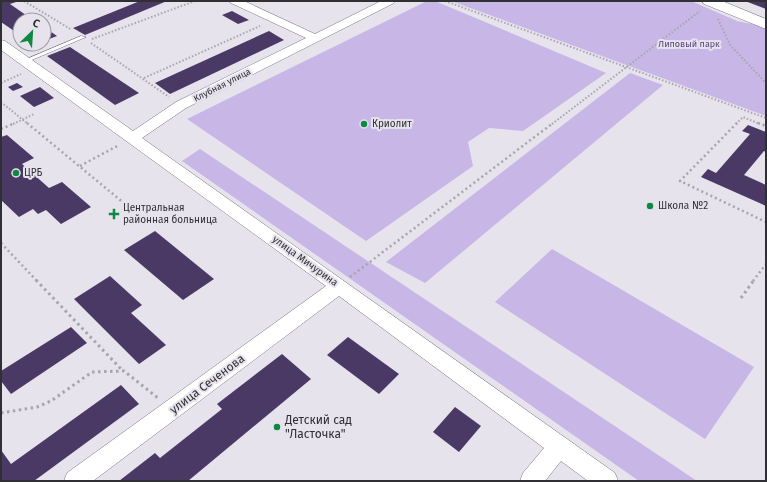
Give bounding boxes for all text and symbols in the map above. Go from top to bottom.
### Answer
north arrow [12,12,52,52]
text: С [30,16,42,31]
park label: Липовый парк [658,39,720,49]
street label: Клубная улица [192,66,252,104]
place label: Криолит [372,118,412,130]
marker: Криолит [359,119,369,129]
place label: ЦРБ [24,167,42,179]
marker: ЦРБ [11,168,21,178]
place label: Школа №2 [658,200,708,212]
marker: Школа №2 [645,201,655,211]
place label: Центральная районная больница [123,202,217,226]
marker: Центральная районная больница [108,208,120,220]
street label: улица Мичурина [270,233,340,289]
street label: улица Сеченова [167,351,247,417]
place label: Детский сад "Ласточка" [284,413,352,441]
marker: Детский сад "Ласточка" [272,422,282,432]

